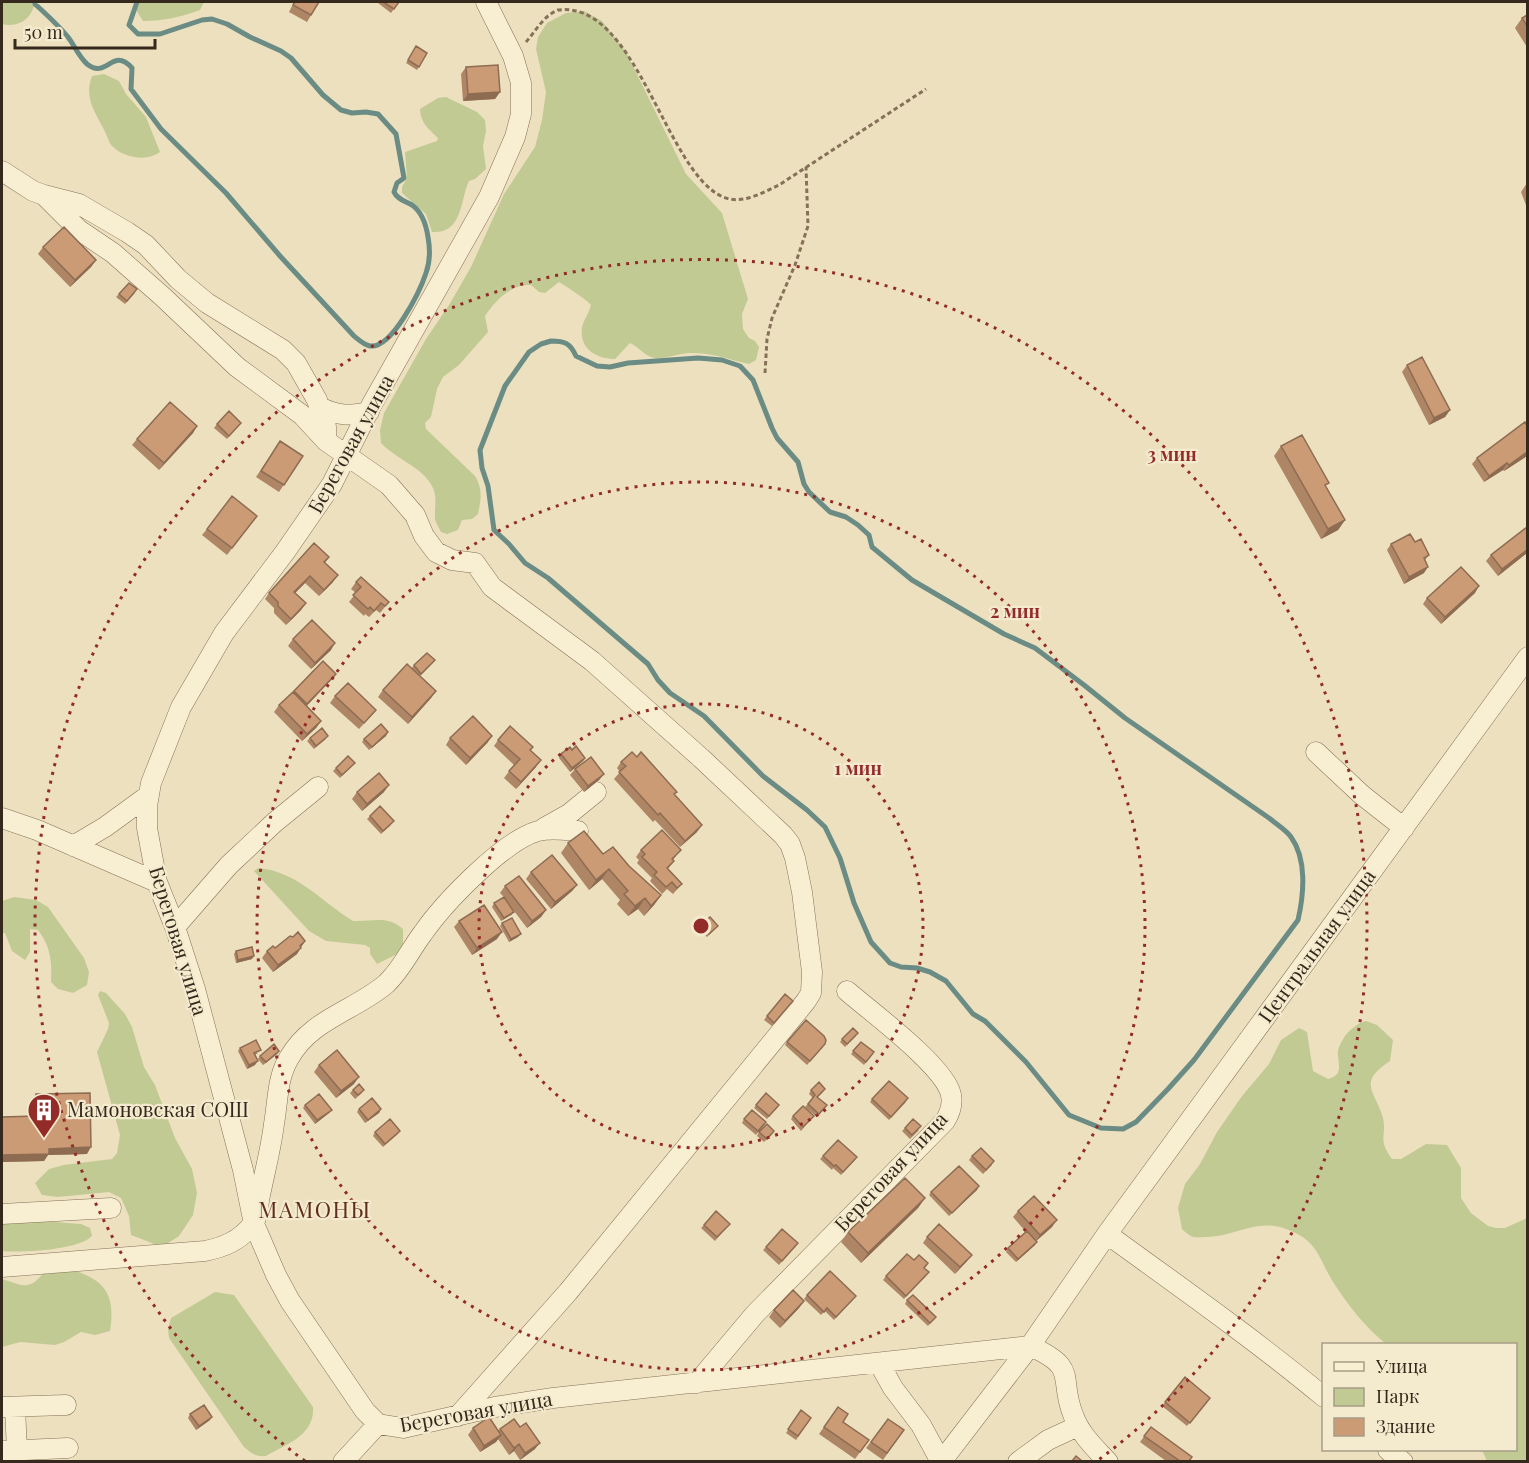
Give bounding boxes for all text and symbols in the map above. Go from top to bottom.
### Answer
scale bar [15,12,154,50]
text: 50 m [24,20,63,44]
street label: Береговая улица [300,369,399,517]
text: 3 мин [1147,442,1197,466]
text: 2 мин [990,599,1041,623]
text: 1 мин [834,756,882,780]
street label: Береговая улица [144,863,215,1018]
street label: Центральная улица [1251,863,1381,1027]
centre of rings [691,916,711,936]
building icon: Мамоновская СОШ [26,1092,62,1139]
place label: Мамоновская СОШ [67,1095,249,1122]
street label: Береговая улица [827,1105,953,1237]
district label: МАМОНЫ [258,1194,372,1224]
legend [1322,1343,1517,1451]
text: Улица [1375,1354,1427,1378]
street label: Береговая улица [397,1384,554,1437]
text: Парк [1376,1384,1419,1408]
text: Здание [1376,1414,1435,1438]

